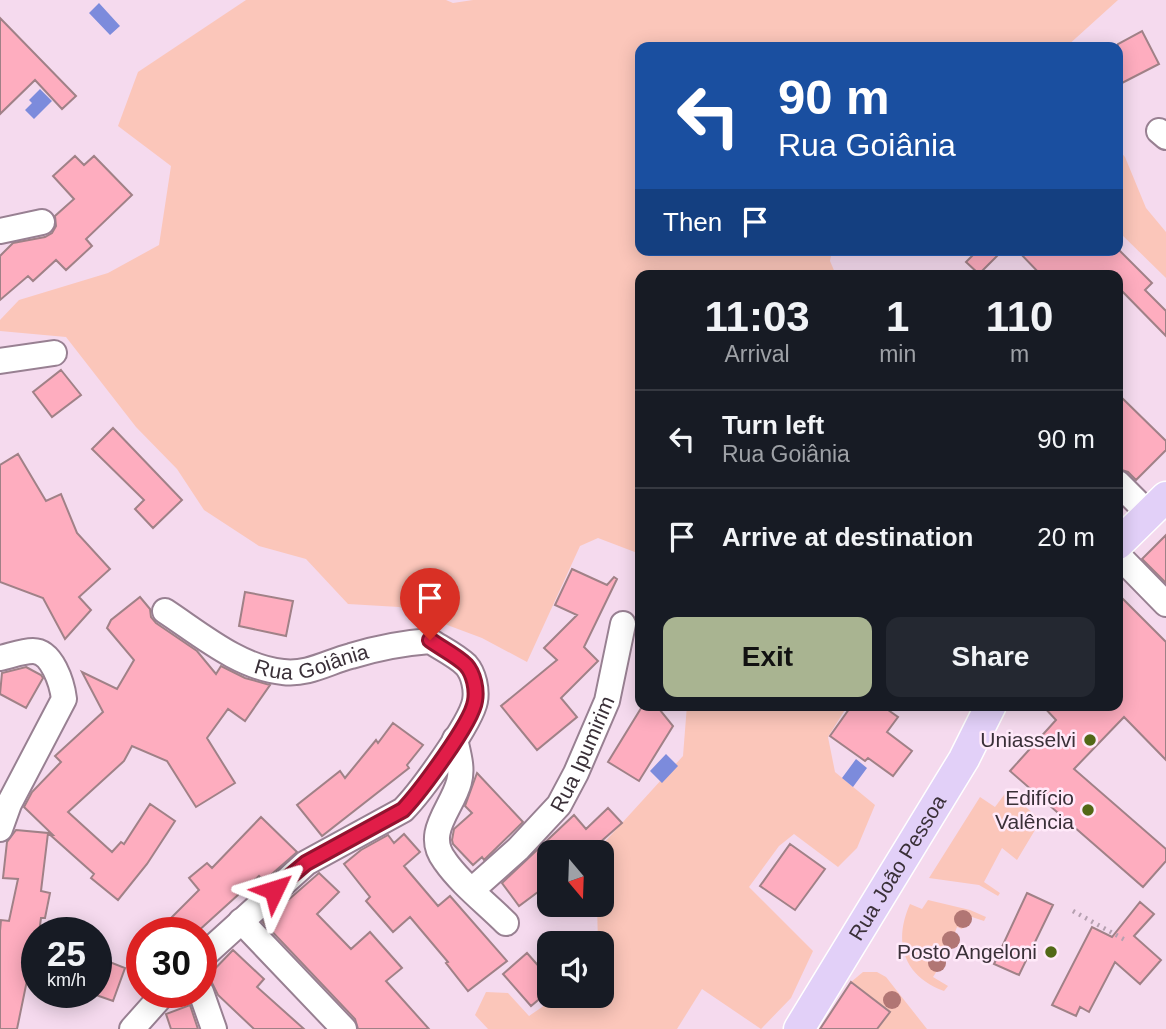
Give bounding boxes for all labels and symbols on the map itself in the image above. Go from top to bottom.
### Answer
pin [400,568,460,640]
street label: Rua Goiânia [252,639,371,684]
street label: Rua Ipumirim [545,692,619,816]
place label: Uniasselvi [980,728,1076,751]
marker: Uniasselvi [1082,732,1098,748]
place label: Edifício Valência [995,786,1074,833]
street label: Rua João Pessoa [844,790,950,944]
marker: Edifício Valência [1080,802,1096,818]
north arrow [537,840,614,917]
position arrow [237,853,311,927]
speed limit sign: 30 [126,917,217,1008]
place label: Posto Angeloni [897,940,1037,963]
marker: Posto Angeloni [1043,944,1059,960]

